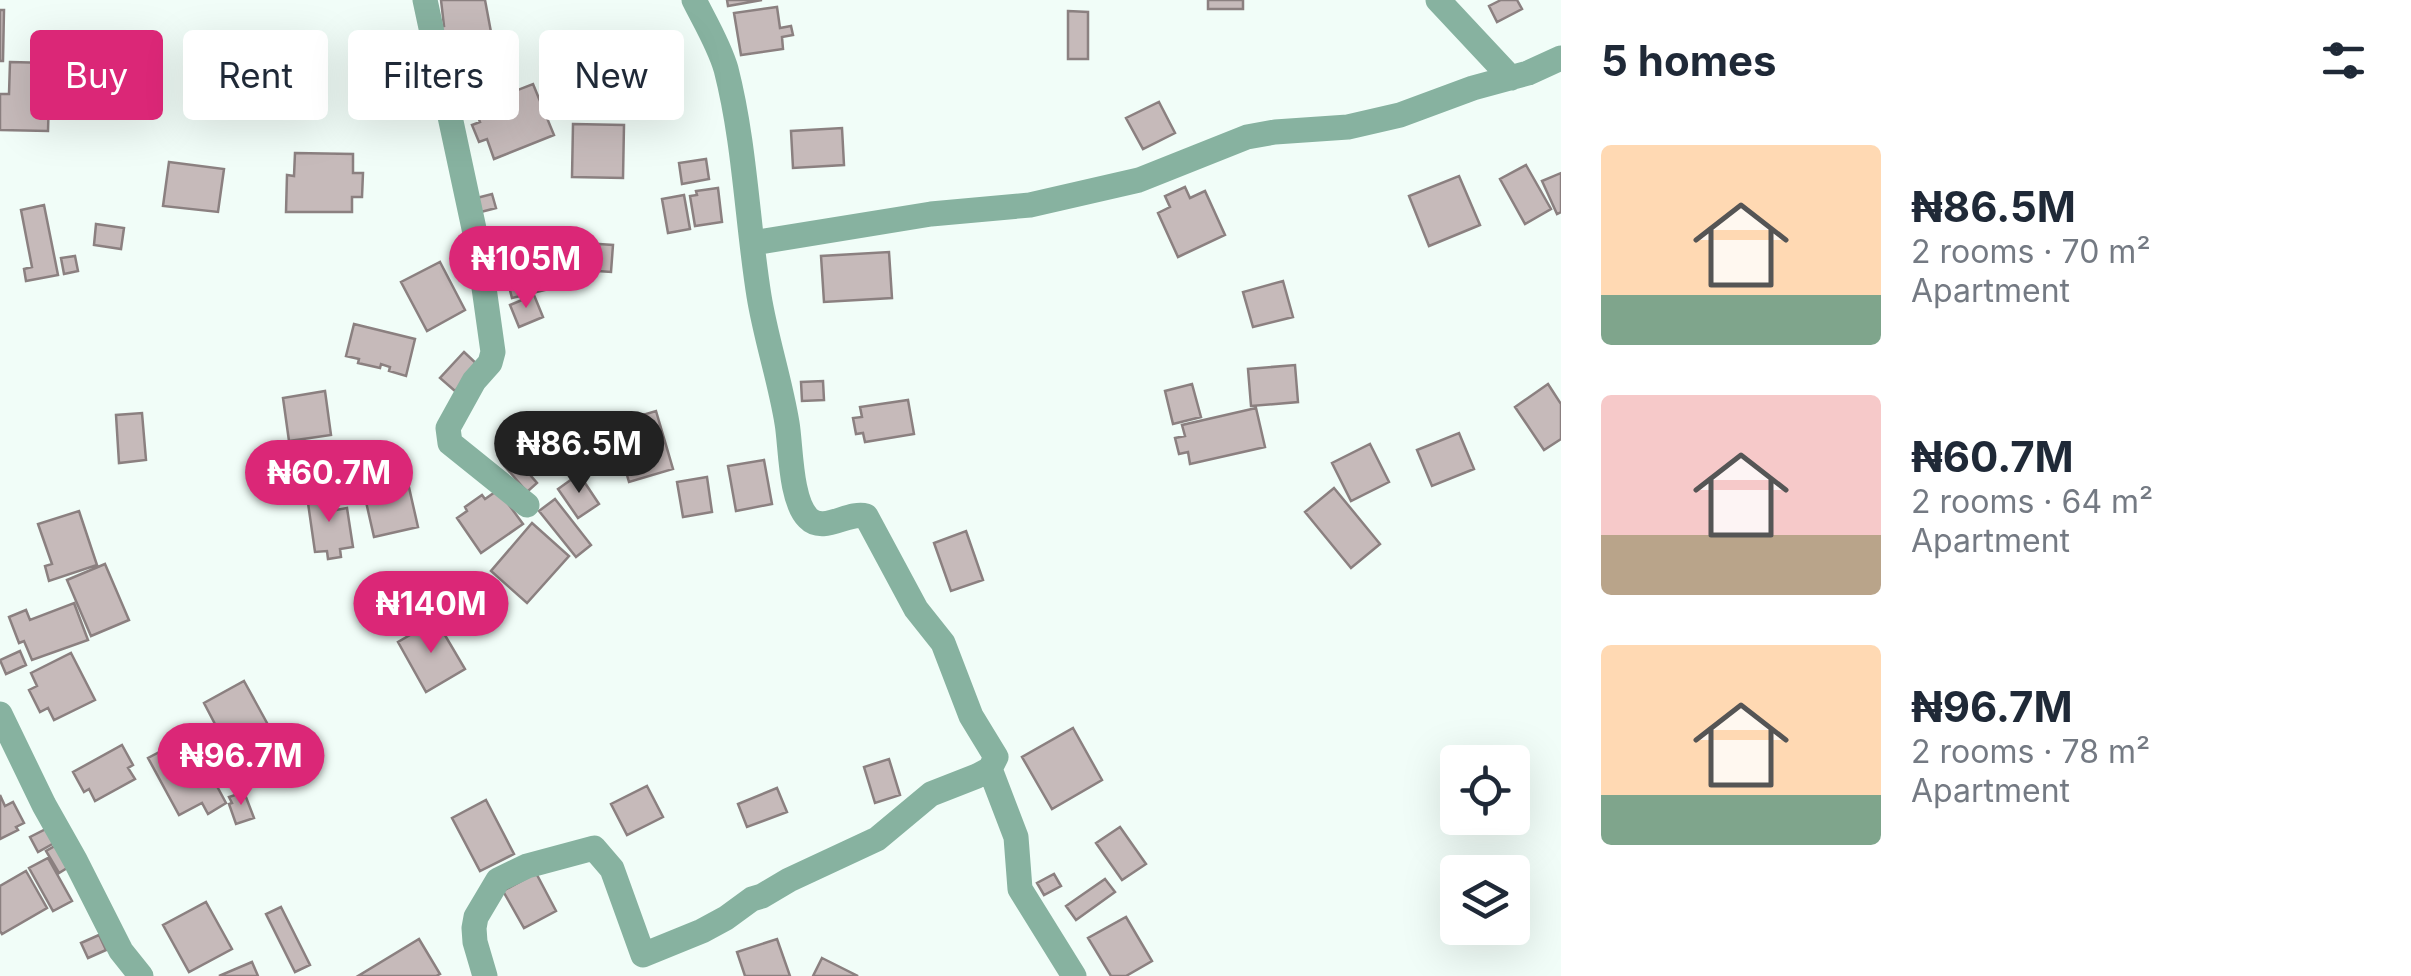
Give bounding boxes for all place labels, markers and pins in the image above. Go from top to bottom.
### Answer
pin: ₦105M [456,226,596,311]
pin: ₦86.5M [498,411,660,496]
pin: ₦60.7M [248,440,410,525]
pin: ₦140M [361,571,501,656]
pin: ₦96.7M [160,723,322,808]

